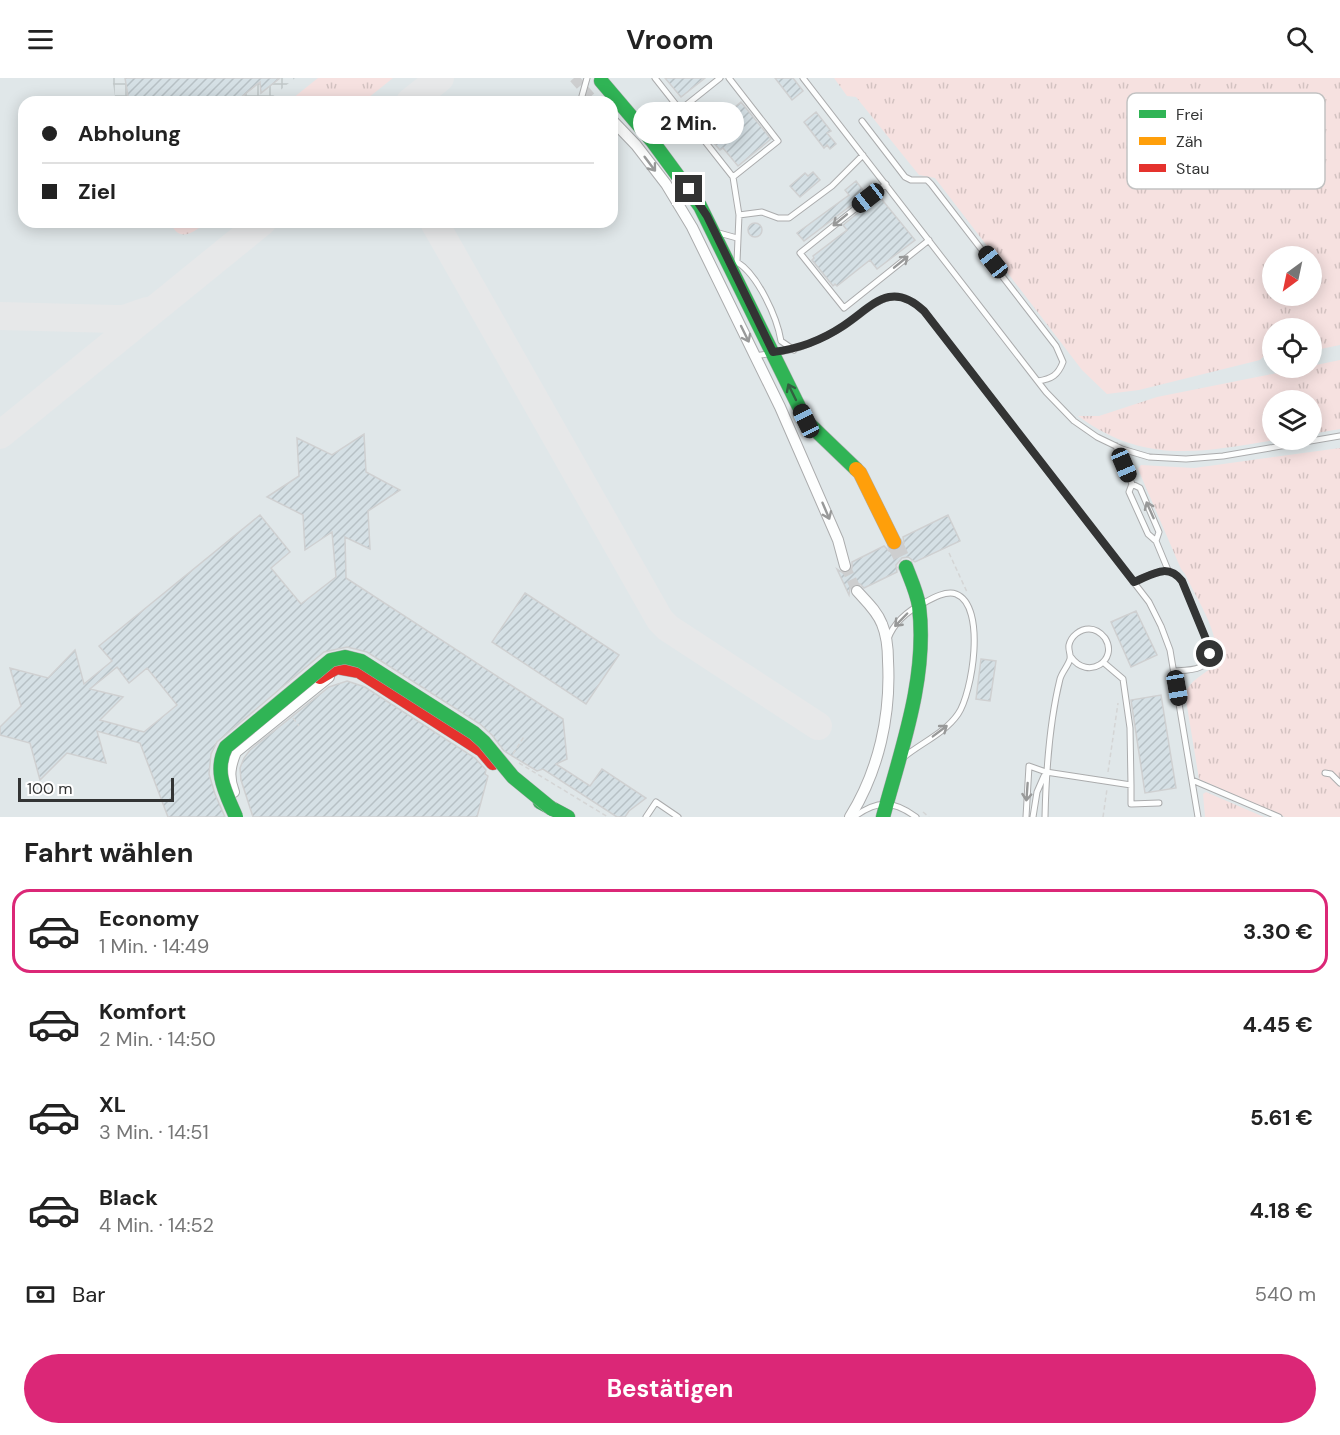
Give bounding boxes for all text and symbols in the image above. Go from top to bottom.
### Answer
text: Vroom [626,22,714,57]
icon: menu [24,23,57,56]
icon: search [1283,23,1316,56]
legend [1127,93,1325,189]
callout: 2 Min. [634,102,744,144]
text: Frei [1176,104,1203,125]
text: 2 Min. [660,110,717,136]
text: Abholung [78,119,181,148]
text: Zäh [1176,131,1203,152]
one-way arrow [644,155,657,171]
text: Stau [1176,158,1209,179]
route end [675,175,702,202]
text: Ziel [78,177,116,206]
car [848,180,888,216]
one-way arrow [832,214,848,227]
car [975,242,1011,282]
north arrow [1262,246,1322,306]
map controls [1262,246,1322,450]
one-way arrow [893,256,909,269]
button: locate [1262,318,1322,378]
one-way arrow [739,324,751,342]
one-way arrow [785,383,797,401]
button: layers [1262,390,1322,450]
car [790,401,822,441]
car [1109,445,1139,485]
one-way arrow [821,501,832,520]
one-way arrow [1144,501,1155,520]
one-way arrow [894,613,908,628]
route start [1196,640,1223,667]
car [1165,669,1189,707]
one-way arrow [932,724,948,737]
scale bar [18,775,174,802]
text: 100 m [27,778,72,799]
one-way arrow [1022,781,1033,801]
text: Fahrt wählen [24,835,194,870]
icon: car [27,904,81,958]
text: Economy [99,904,199,933]
text: 3.30 € [1243,917,1313,946]
text: 1 Min. · 14:49 [99,933,209,959]
icon: car [27,997,81,1051]
text: Komfort [99,997,186,1026]
text: 4.45 € [1243,1010,1313,1039]
text: 2 Min. · 14:50 [99,1026,216,1052]
icon: car [27,1090,81,1144]
text: XL [99,1090,126,1119]
text: 5.61 € [1250,1103,1313,1132]
text: 3 Min. · 14:51 [99,1119,209,1145]
icon: car [27,1183,81,1237]
text: Black [99,1183,158,1212]
text: 4.18 € [1249,1196,1313,1225]
text: 4 Min. · 14:52 [99,1212,214,1238]
icon: cash [24,1278,57,1311]
text: Bar [72,1280,105,1309]
text: 540 m [1255,1281,1316,1307]
button: Bestätigen [24,1354,1316,1423]

